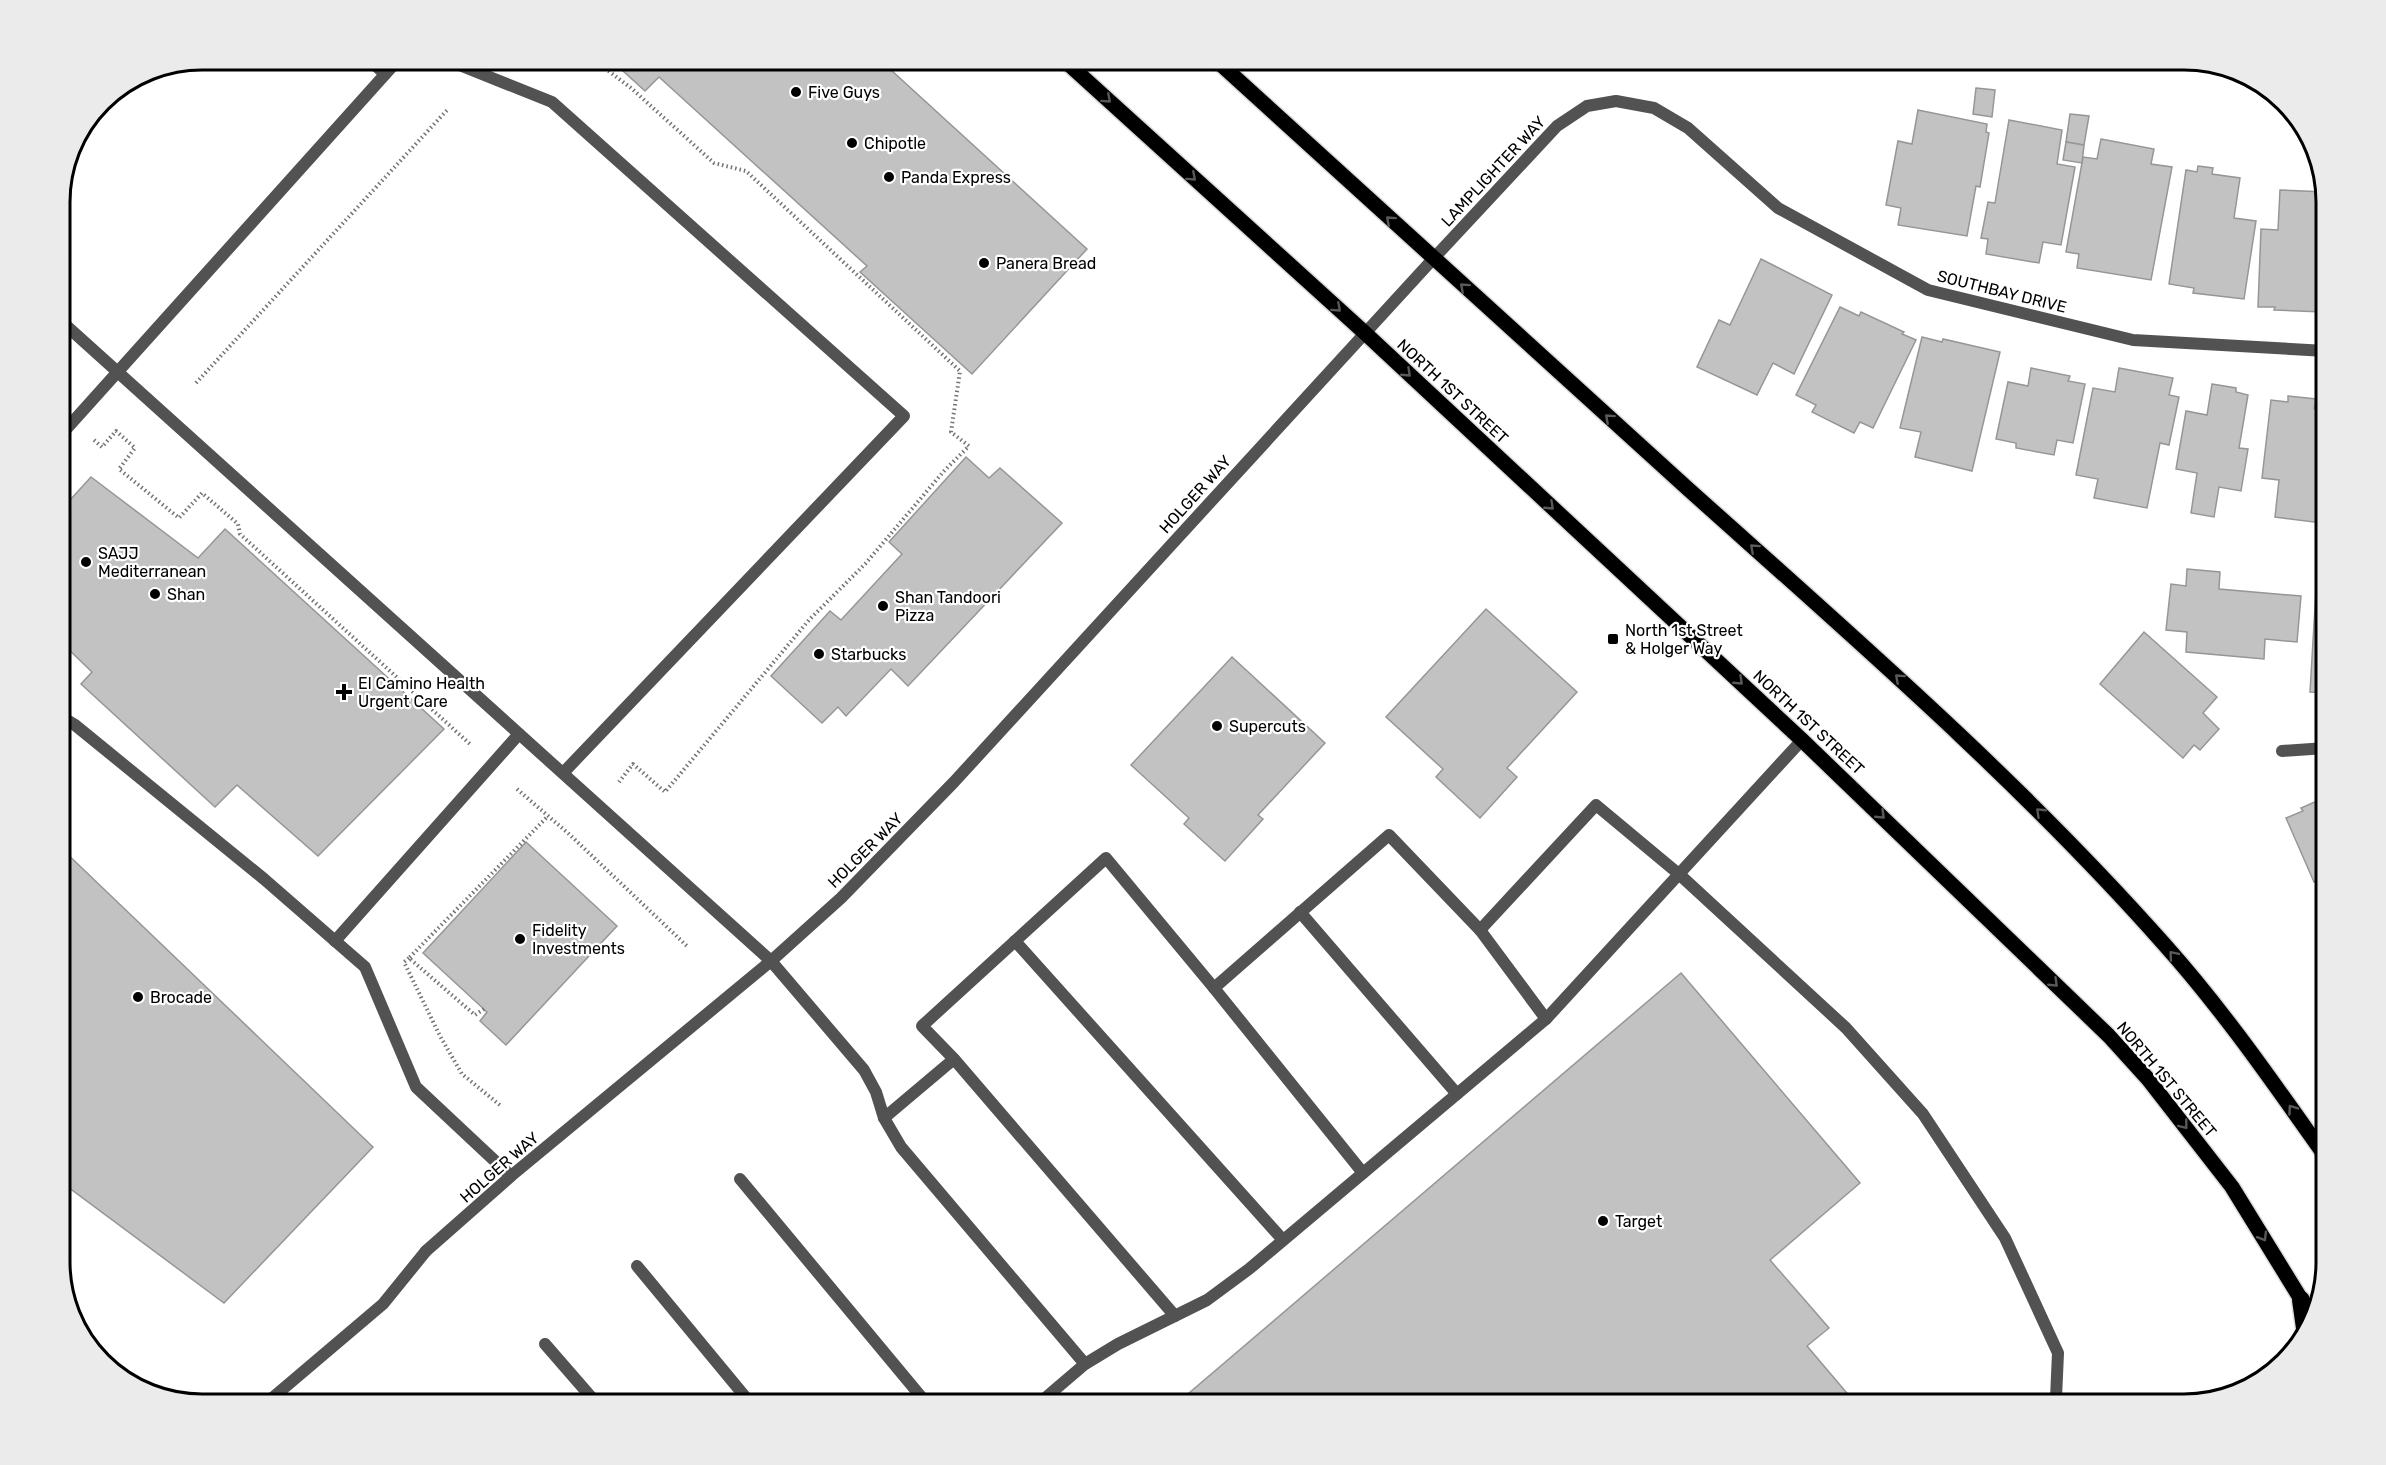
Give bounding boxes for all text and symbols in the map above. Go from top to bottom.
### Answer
place label: Five Guys [808,83,880,102]
marker: Five Guys [789,85,803,99]
one-way arrow [1100,92,1111,103]
street label: LAMPLIGHTER WAY [1437,112,1549,230]
place label: Chipotle [864,134,926,153]
marker: Chipotle [845,136,859,150]
place label: Panda Express [901,168,1011,187]
marker: Panda Express [882,170,896,184]
one-way arrow [1186,170,1196,181]
one-way arrow [1386,216,1397,227]
place label: Panera Bread [996,254,1096,273]
marker: Panera Bread [977,256,991,270]
street label: SOUTHBAY DRIVE [1935,266,2069,317]
one-way arrow [1460,283,1471,294]
one-way arrow [1330,301,1340,312]
street label: NORTH 1ST STREET [1393,335,1512,448]
one-way arrow [1401,366,1411,377]
one-way arrow [1605,414,1615,425]
street label: HOLGER WAY [1155,452,1235,537]
one-way arrow [1544,499,1554,510]
place label: SAJJ Mediterranean [98,544,206,581]
one-way arrow [1750,544,1761,555]
marker: SAJJ Mediterranean [79,555,93,569]
place label: Shan [167,585,205,604]
marker: Shan [148,587,162,601]
place label: Shan Tandoori Pizza [895,588,1001,625]
marker: Shan Tandoori Pizza [876,599,890,613]
place label: North 1st Street & Holger Way [1625,621,1743,658]
marker: North 1st Street & Holger Way [1606,632,1620,646]
place label: Starbucks [831,645,906,664]
marker: Starbucks [812,647,826,661]
street label: NORTH 1ST STREET [1749,666,1868,779]
place label: El Camino Health Urgent Care [358,674,485,711]
one-way arrow [1733,674,1743,685]
one-way arrow [1895,674,1906,685]
marker: El Camino Health Urgent Care [335,683,353,701]
place label: Supercuts [1229,717,1306,736]
marker: Supercuts [1210,719,1224,733]
one-way arrow [1873,808,1884,819]
one-way arrow [2037,808,2047,819]
street label: HOLGER WAY [824,809,907,892]
place label: Fidelity Investments [532,921,625,958]
marker: Fidelity Investments [513,932,527,946]
one-way arrow [2169,951,2180,962]
one-way arrow [2048,976,2058,987]
place label: Brocade [150,988,212,1007]
marker: Brocade [131,990,145,1004]
street label: NORTH 1ST STREET [2113,1018,2220,1141]
one-way arrow [2288,1104,2299,1115]
one-way arrow [2176,1118,2187,1129]
street label: HOLGER WAY [456,1128,543,1207]
place label: Target [1615,1212,1662,1231]
marker: Target [1596,1214,1610,1228]
one-way arrow [2255,1231,2267,1241]

